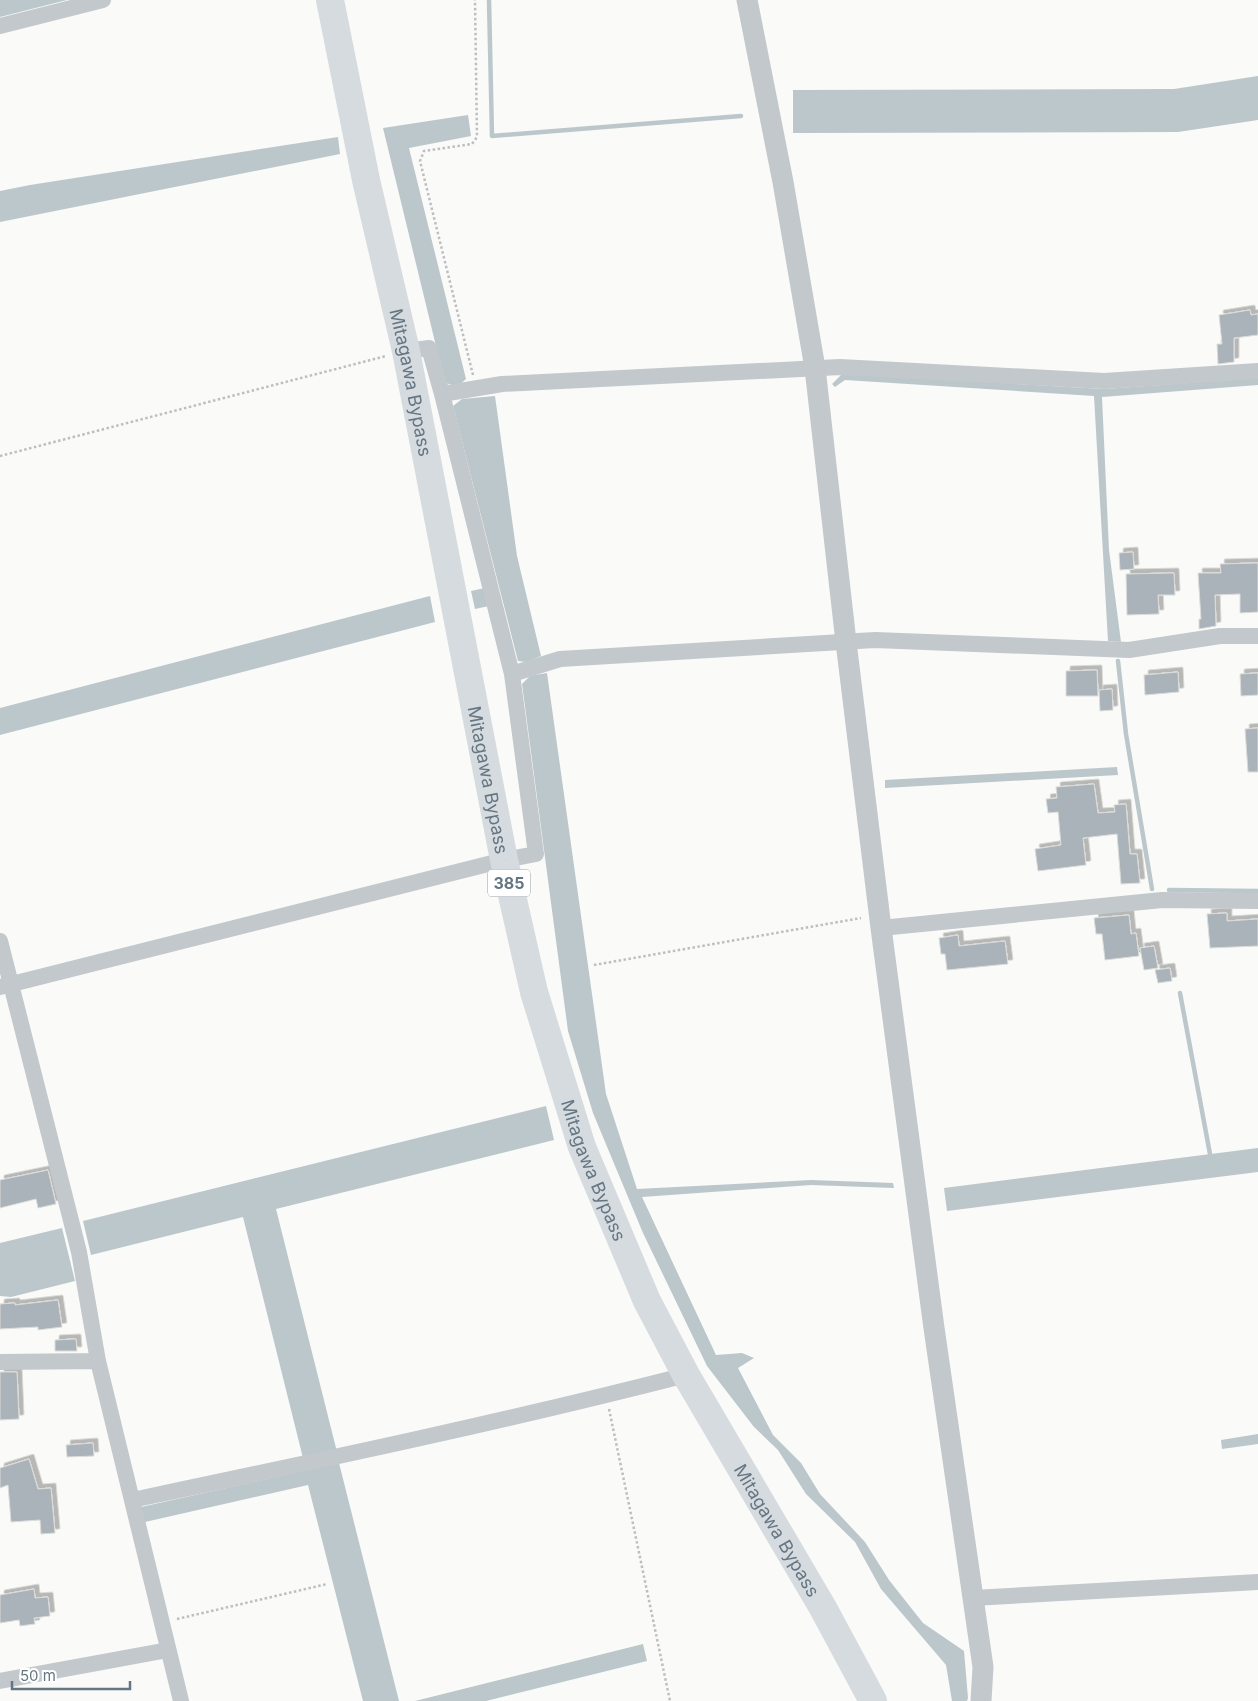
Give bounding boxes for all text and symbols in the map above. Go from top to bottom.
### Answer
street label: Mitagawa Bypass [386,307,437,458]
street label: Mitagawa Bypass [464,704,513,856]
road number: 385 [488,870,530,896]
street label: Mitagawa Bypass [557,1097,631,1244]
street label: Mitagawa Bypass [730,1460,824,1600]
scale bar [12,1658,130,1690]
text: 50 m [20,1666,56,1685]

